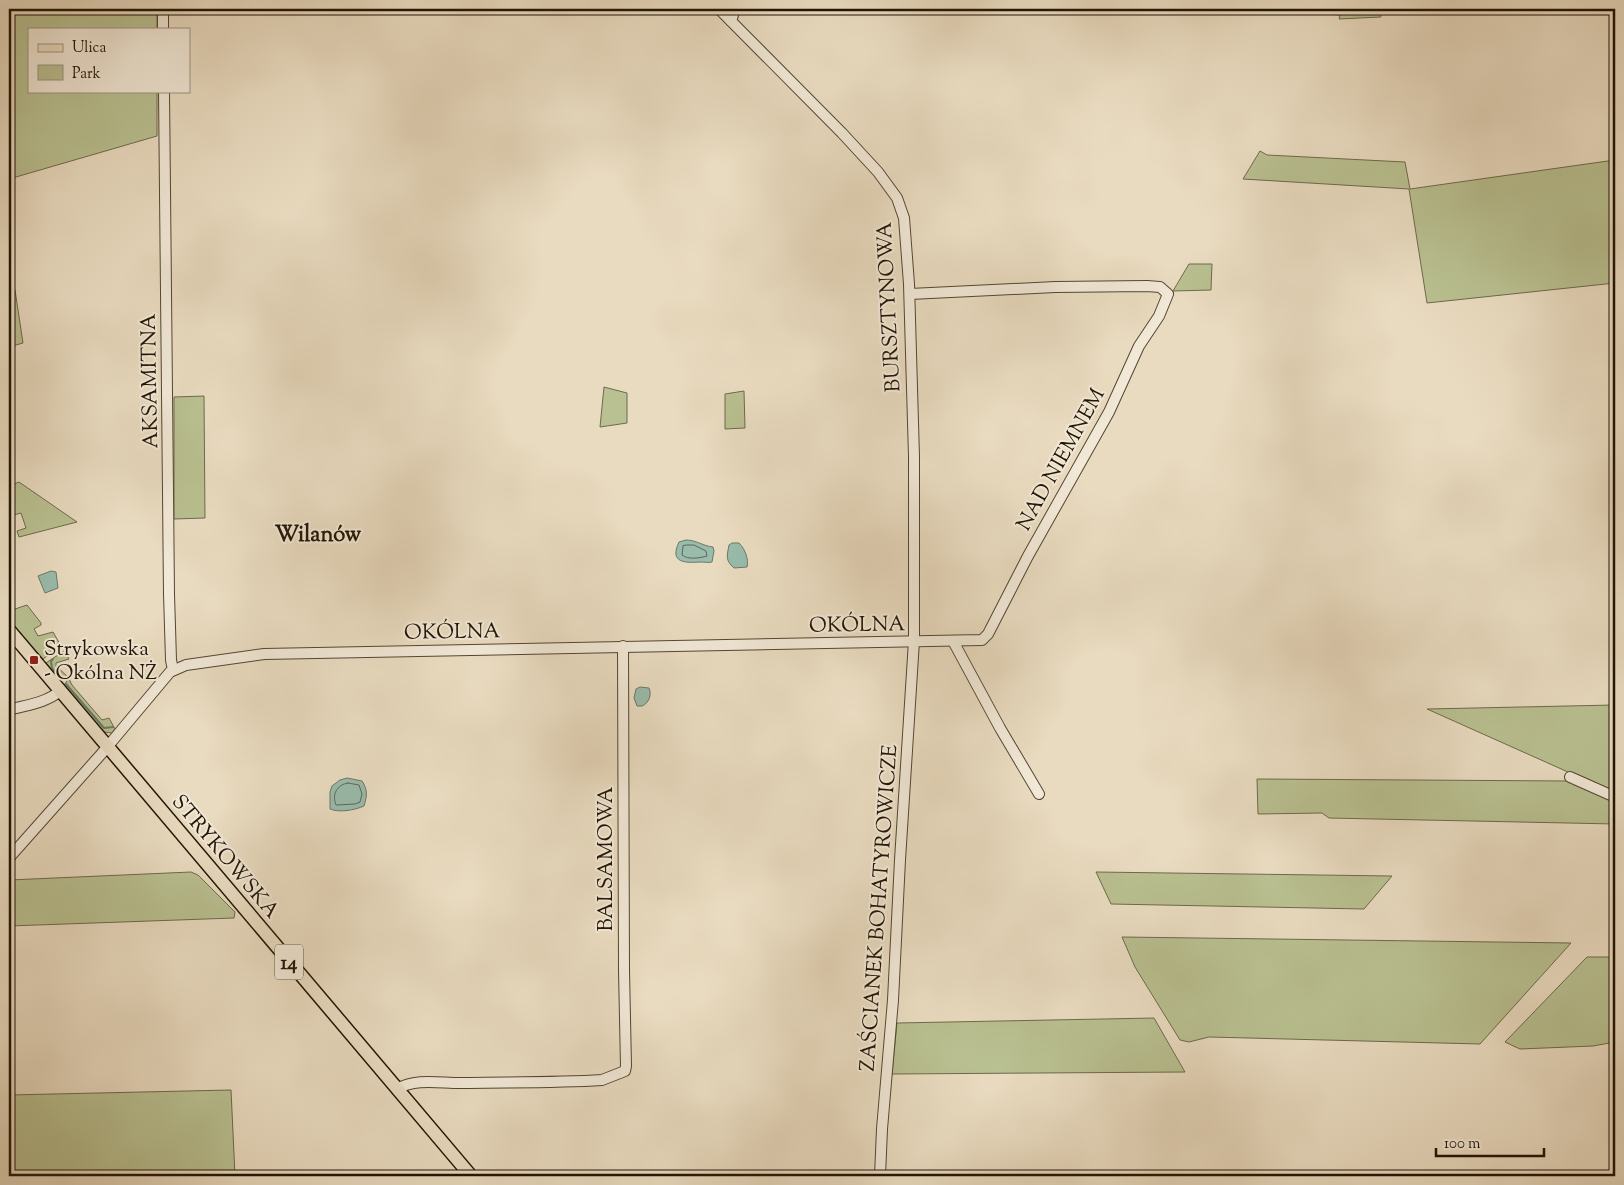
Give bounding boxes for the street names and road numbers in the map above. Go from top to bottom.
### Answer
street label: BURSZTYNOWA [871,221,909,393]
street label: AKSAMITNA [135,313,167,449]
street label: NAD NIEMNEM [1010,383,1113,537]
street label: OKÓLNA [809,610,905,642]
street label: OKÓLNA [404,617,500,649]
street label: ZAŚCIANEK BOHATYROWICZE [854,744,906,1072]
street label: BALSAMOWA [592,786,622,932]
street label: STRYKOWSKA [164,789,285,926]
road number: 14 [275,944,303,980]

